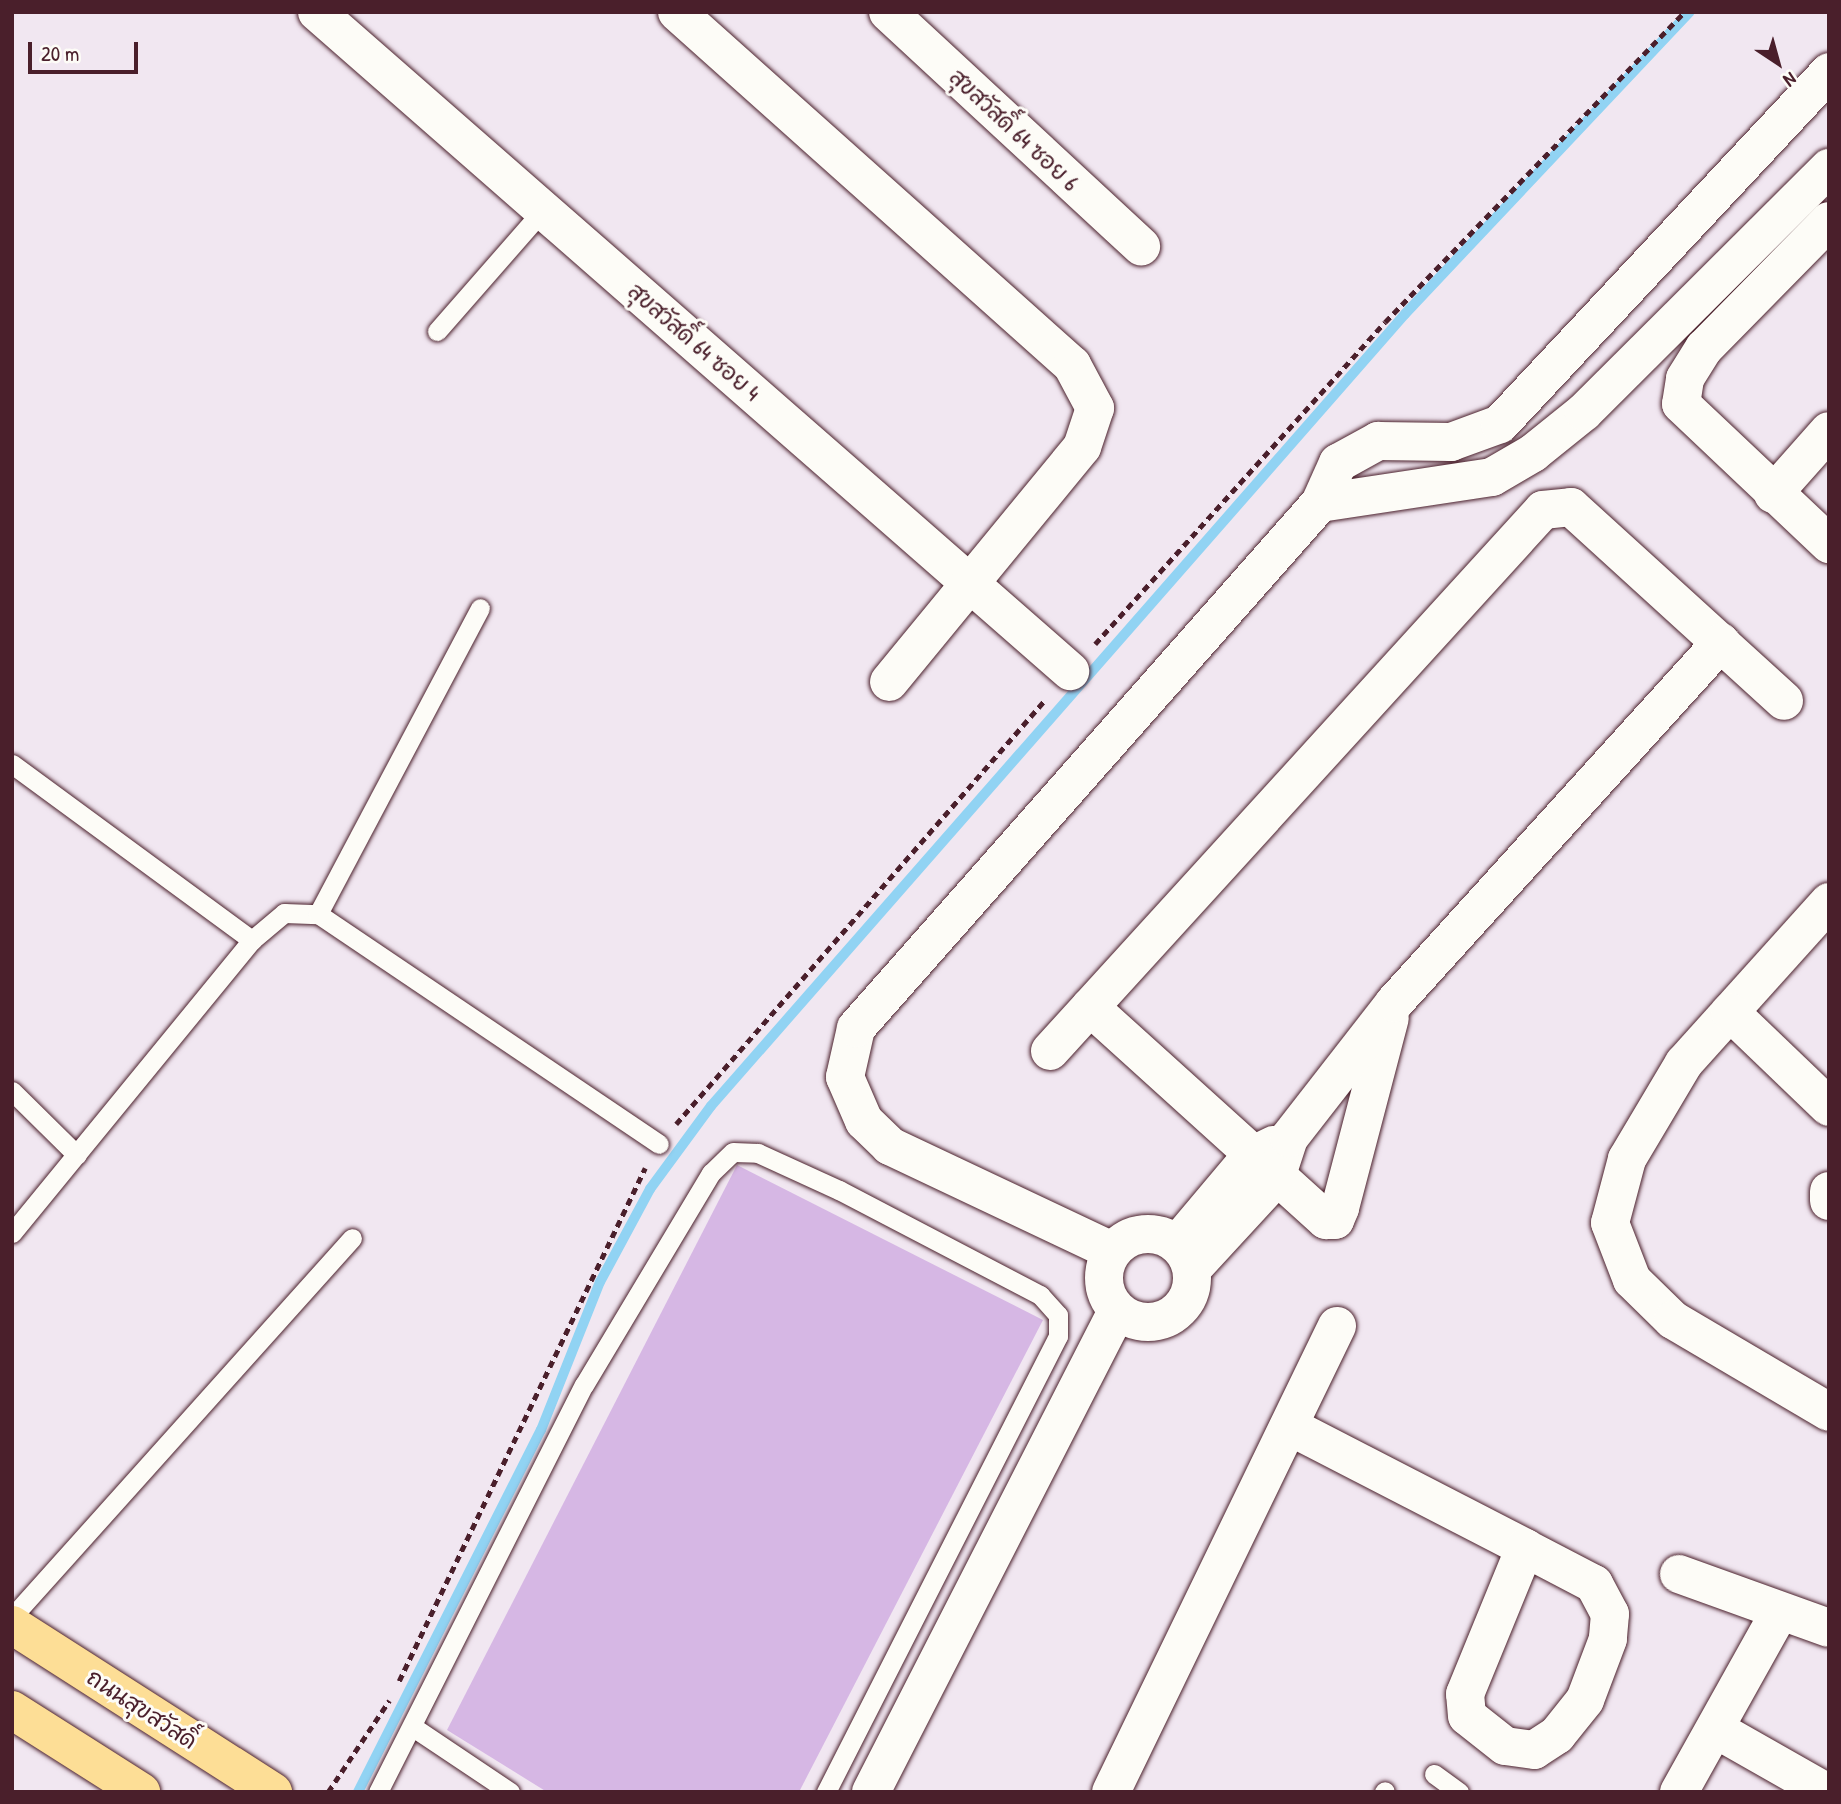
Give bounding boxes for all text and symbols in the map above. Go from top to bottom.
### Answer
scale bar [32,28,142,72]
north arrow [1743,28,1813,98]
text: 20 m [41,39,79,68]
street label: สุขสวัสดิ์ 64 ซอย 6 [944,63,1084,197]
text: N [1779,66,1802,93]
street label: สุขสวัสดิ์ 64 ซอย 4 [622,277,766,407]
street label: ถนนสุขสวัสดิ์ [82,1663,202,1755]

